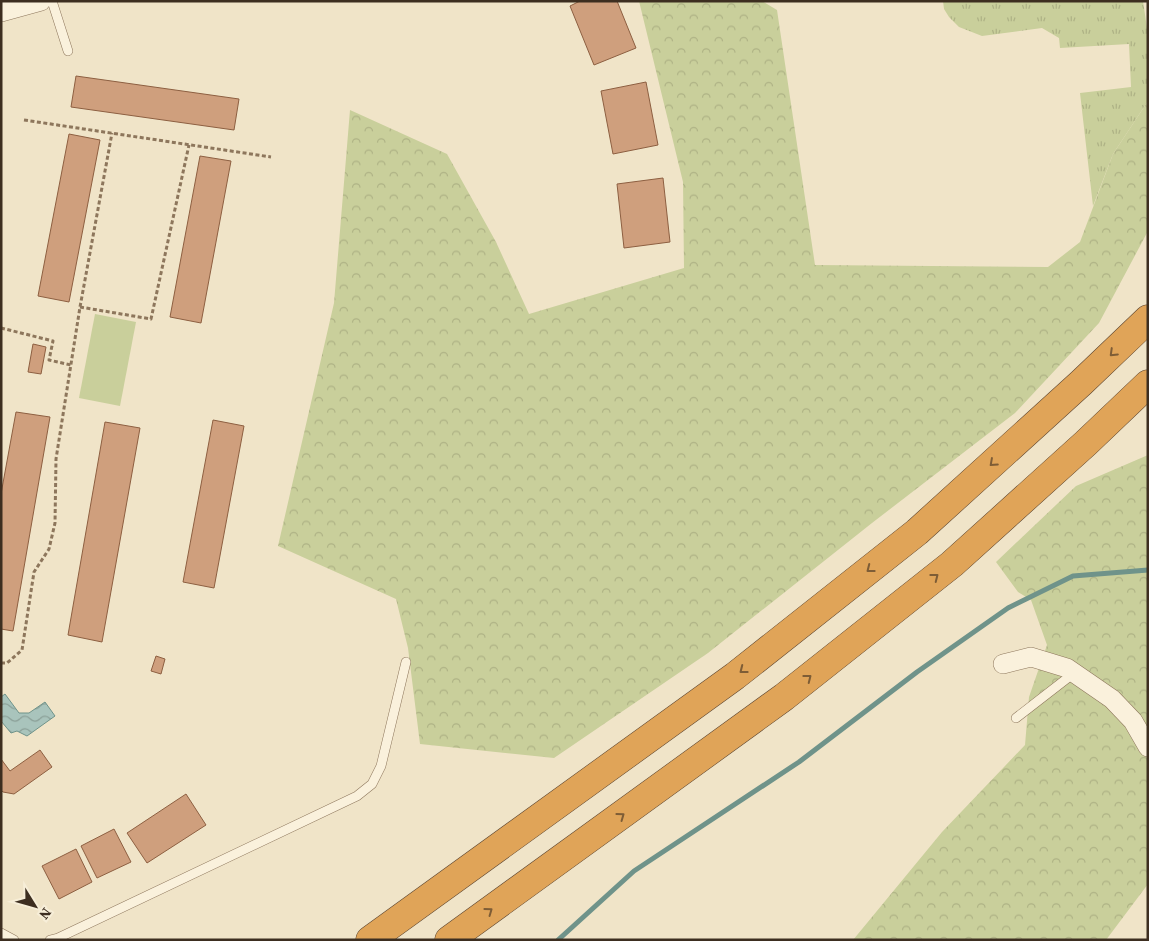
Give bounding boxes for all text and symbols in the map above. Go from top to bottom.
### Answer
one-way arrow [1109,347,1118,356]
one-way arrow [990,457,999,466]
one-way arrow [866,563,876,572]
one-way arrow [929,575,938,583]
one-way arrow [739,664,749,673]
one-way arrow [802,676,811,684]
one-way arrow [615,813,624,822]
north arrow [10,881,60,931]
text: N [34,904,56,924]
one-way arrow [483,908,493,917]

